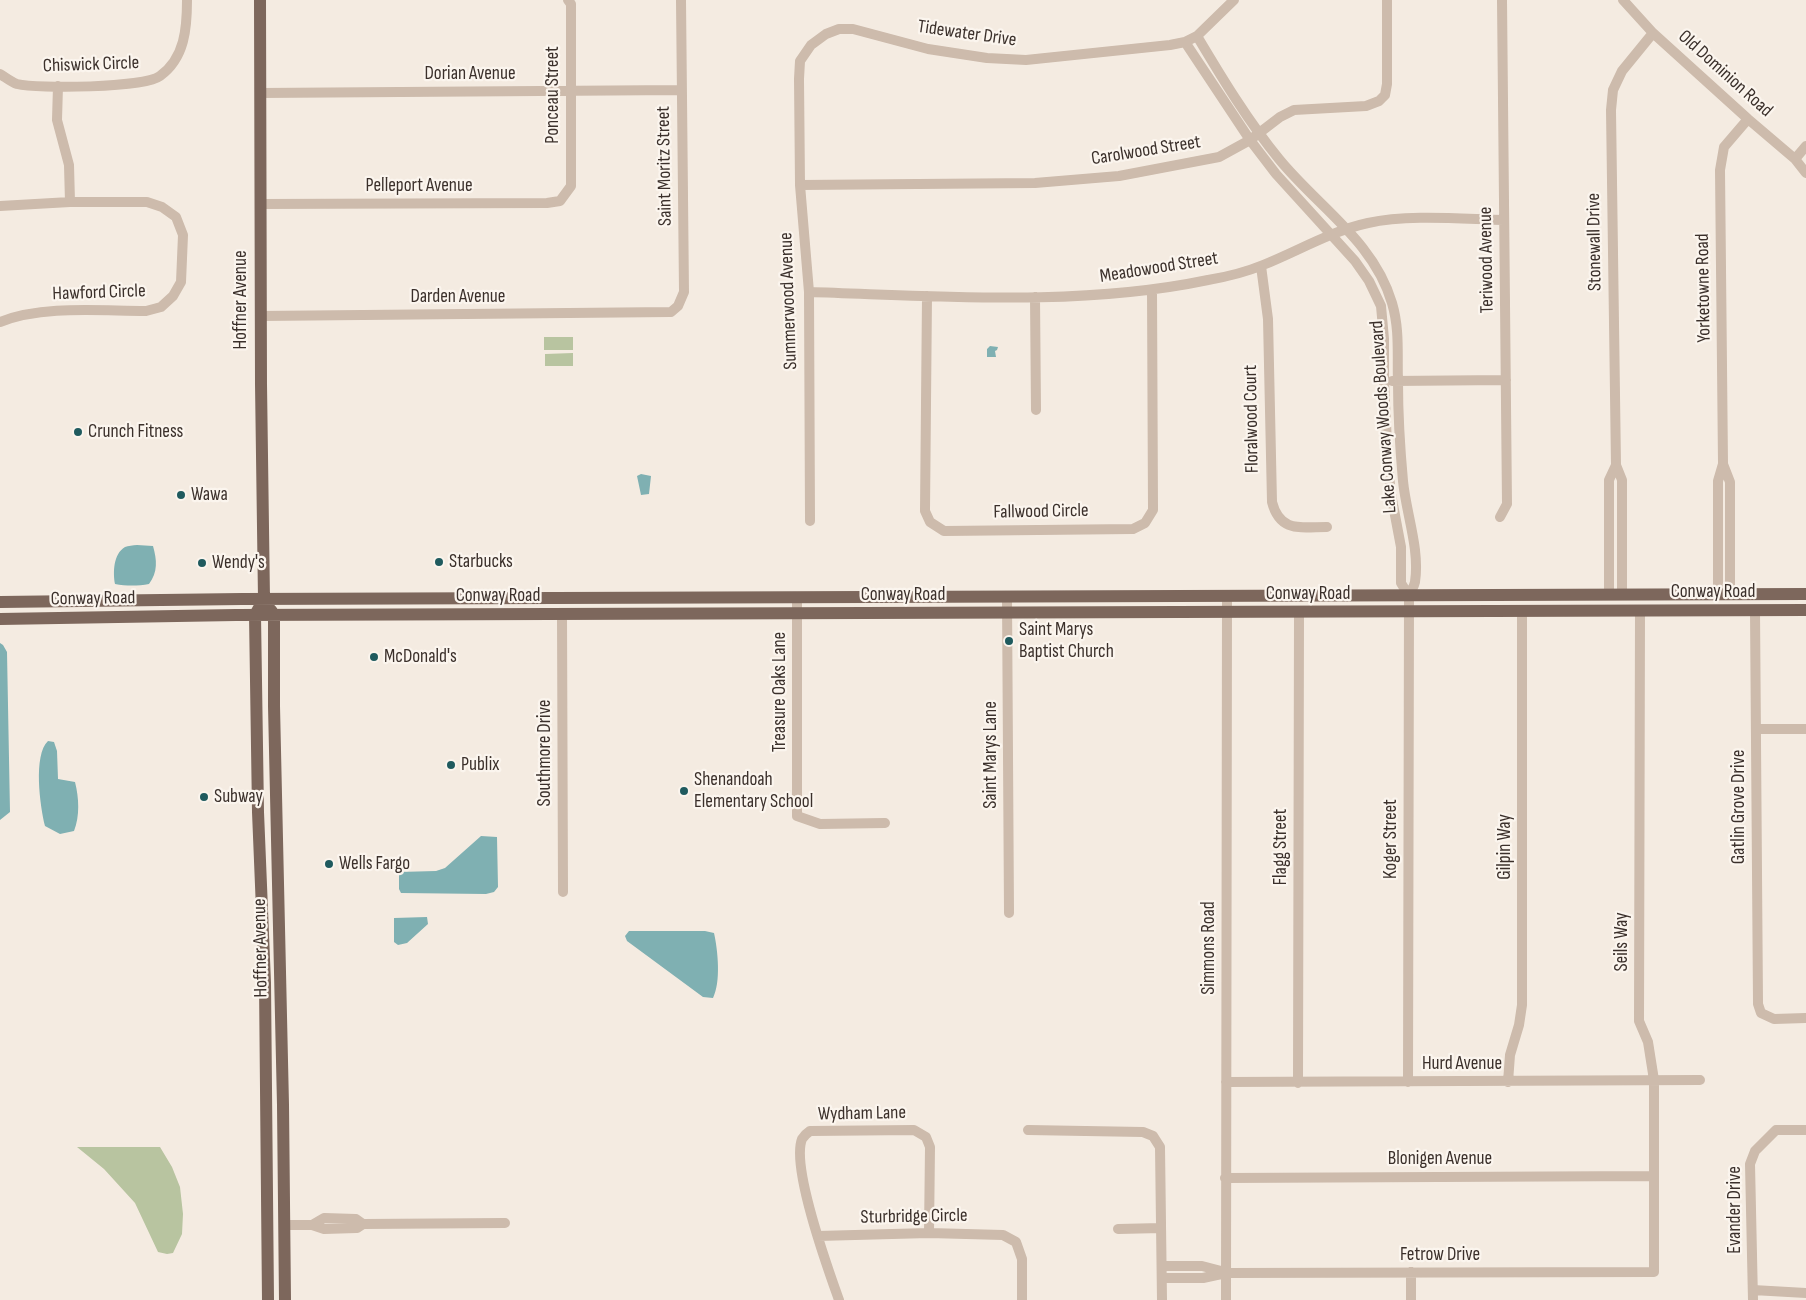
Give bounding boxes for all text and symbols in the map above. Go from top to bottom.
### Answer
street label: Tidewater Drive [916,16,1018,52]
street label: Old Dominion Road [1673,26,1777,122]
street label: Ponceau Street [542,46,564,144]
street label: Chiswick Circle [42,52,140,78]
street label: Dorian Avenue [424,63,516,85]
street label: Saint Moritz Street [653,106,677,226]
street label: Carolwood Street [1090,131,1202,171]
street label: Pelleport Avenue [365,175,473,197]
street label: Stonewall Drive [1583,193,1607,291]
street label: Teriwood Avenue [1475,206,1499,314]
street label: Summerwood Avenue [775,232,803,370]
street label: Yorketowne Road [1692,233,1716,343]
street label: Meadowood Street [1098,247,1220,289]
street label: Hoffner Avenue [230,250,252,350]
street label: Hawford Circle [52,280,146,306]
street label: Darden Avenue [411,286,505,308]
street label: Lake Conway Woods Boulevard [1366,320,1402,514]
street label: Floralwood Court [1240,365,1264,473]
place label: Crunch Fitness [88,421,183,443]
marker: Crunch Fitness [72,426,84,438]
place label: Wawa [191,484,228,506]
marker: Wawa [175,489,187,501]
street label: Fallwood Circle [993,500,1089,524]
place label: Starbucks [449,551,513,573]
place label: Wendy's [212,552,265,574]
marker: Starbucks [433,556,445,568]
marker: Wendy's [196,557,208,569]
street label: Conway Road [1671,581,1755,603]
street label: Conway Road [1266,583,1350,605]
street label: Conway Road [861,584,945,606]
street label: Conway Road [456,585,540,607]
street label: Conway Road [50,587,136,611]
place label: Saint Marys Baptist Church [1019,619,1114,663]
street label: Treasure Oaks Lane [769,632,791,752]
marker: Saint Marys Baptist Church [1003,635,1015,647]
place label: McDonald's [384,646,457,668]
marker: McDonald's [368,651,380,663]
street label: Southmore Drive [534,700,556,806]
street label: Saint Marys Lane [980,701,1002,809]
street label: Gatlin Grove Drive [1728,750,1750,864]
place label: Publix [461,754,499,776]
marker: Publix [445,759,457,771]
place label: Shenandoah Elementary School [694,769,813,813]
marker: Shenandoah Elementary School [678,785,690,797]
place label: Subway [214,786,263,808]
marker: Subway [198,791,210,803]
street label: Koger Street [1380,799,1402,879]
street label: Flagg Street [1270,809,1292,885]
street label: Gilpin Way [1494,814,1516,880]
place label: Wells Fargo [339,853,410,875]
marker: Wells Fargo [323,858,335,870]
street label: Hoffner Avenue [249,898,273,998]
street label: Simmons Road [1198,901,1220,995]
street label: Seils Way [1611,912,1633,972]
street label: Hurd Avenue [1422,1053,1502,1075]
street label: Wydham Lane [818,1102,906,1126]
street label: Blonigen Avenue [1388,1148,1492,1170]
street label: Evander Drive [1724,1166,1746,1254]
street label: Sturbridge Circle [860,1205,968,1229]
street label: Fetrow Drive [1400,1244,1480,1266]

